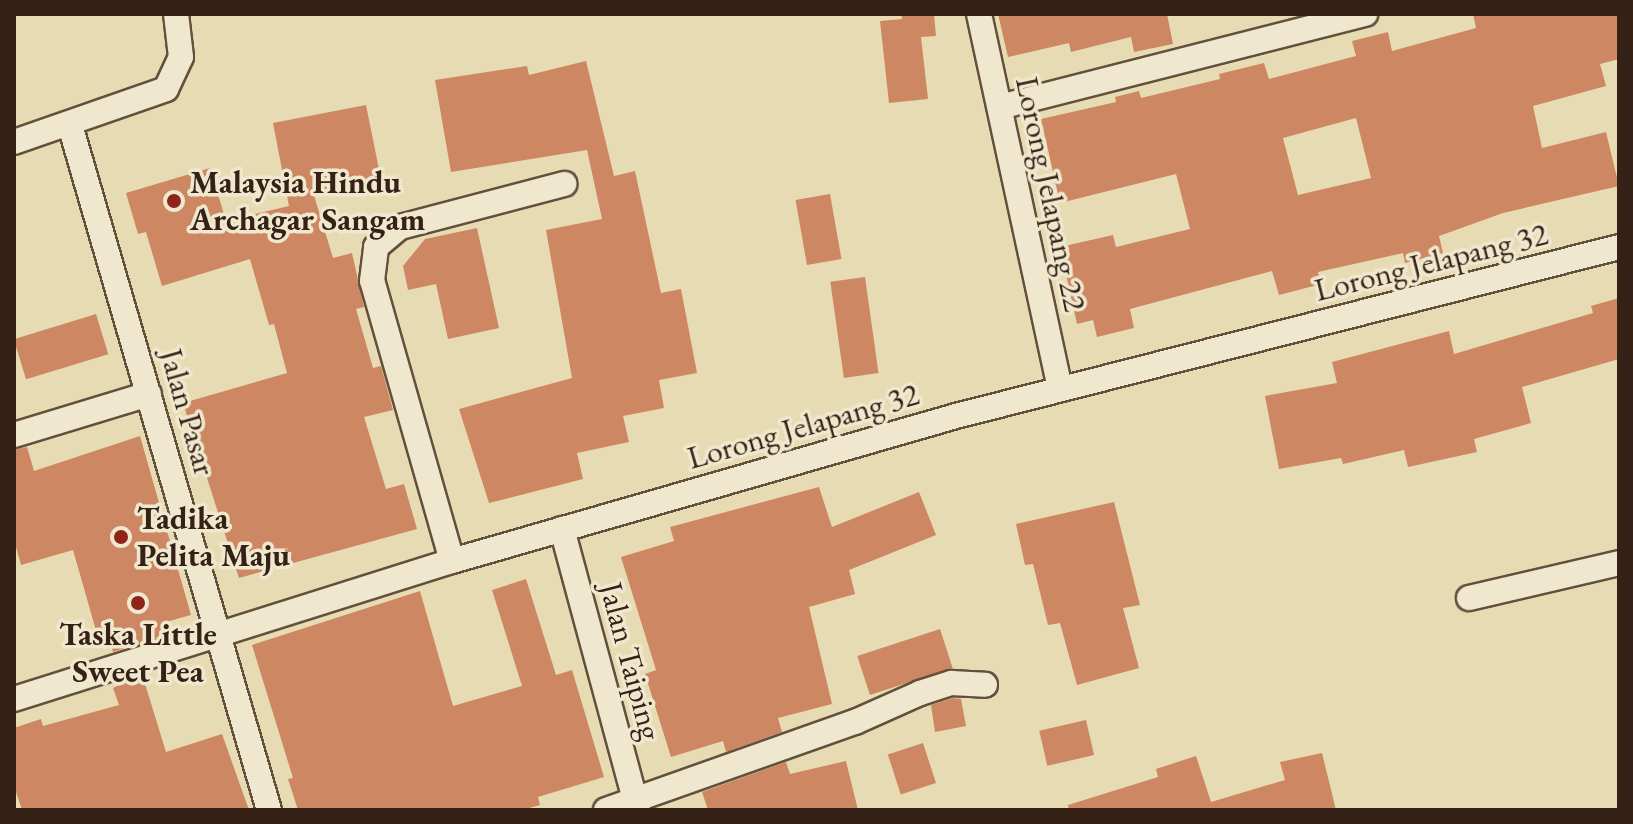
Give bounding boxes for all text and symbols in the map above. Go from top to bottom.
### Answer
street label: Lorong Jelapang 22 [1007,73,1095,315]
place label: Malaysia Hindu Archagar Sangam [190,164,425,239]
marker: Malaysia Hindu Archagar Sangam [165,192,183,210]
street label: Lorong Jelapang 32 [1311,214,1551,310]
street label: Jalan Pasar [152,344,224,480]
street label: Lorong Jelapang 32 [683,375,923,477]
place label: Tadika Pelita Maju [137,500,290,575]
marker: Tadika Pelita Maju [112,528,130,546]
street label: Jalan Taiping [592,578,670,744]
marker: Taska Little Sweet Pea [129,594,147,612]
place label: Taska Little Sweet Pea [59,616,217,691]

